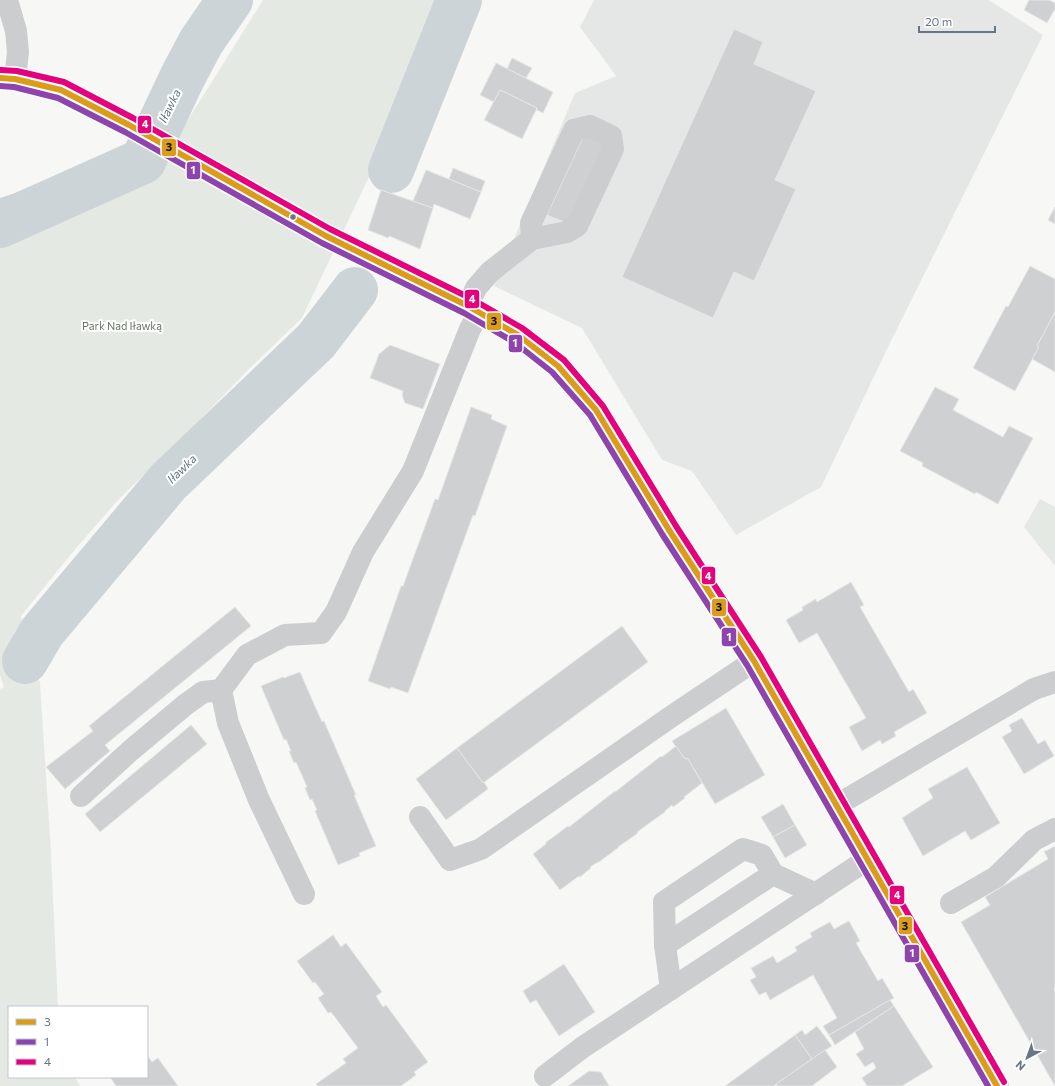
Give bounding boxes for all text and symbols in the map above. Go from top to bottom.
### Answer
scale bar [919,8,995,34]
text: 20 m [925,14,952,28]
water label: Iławka [155,87,183,125]
line badge: 4 [137,115,152,134]
text: 4 [142,117,149,130]
line badge: 3 [161,138,177,157]
text: 3 [166,140,172,153]
line badge: 1 [186,161,201,180]
text: 1 [191,163,196,176]
unlabelled marker [288,212,298,222]
line badge: 4 [464,289,480,309]
text: 4 [469,292,476,305]
line badge: 3 [486,312,502,331]
text: 3 [491,314,497,327]
park label: Park Nad Iławką [82,319,162,332]
line badge: 1 [508,334,523,353]
text: 1 [513,336,518,349]
water label: Iławka [164,451,199,486]
line badge: 4 [701,566,716,585]
text: 4 [705,569,712,582]
line badge: 3 [711,598,727,617]
text: 3 [716,600,722,613]
line badge: 1 [721,627,737,647]
text: 1 [727,630,732,643]
line badge: 4 [889,885,905,905]
text: 4 [894,888,901,901]
line badge: 3 [898,916,913,935]
text: 3 [902,919,908,932]
line badge: 1 [904,944,920,963]
text: 1 [910,946,915,959]
legend [8,1006,148,1078]
text: 3 [44,1014,51,1028]
text: 1 [44,1034,49,1048]
north arrow [1007,1038,1047,1078]
text: 4 [44,1054,51,1068]
text: N [1013,1058,1027,1074]

